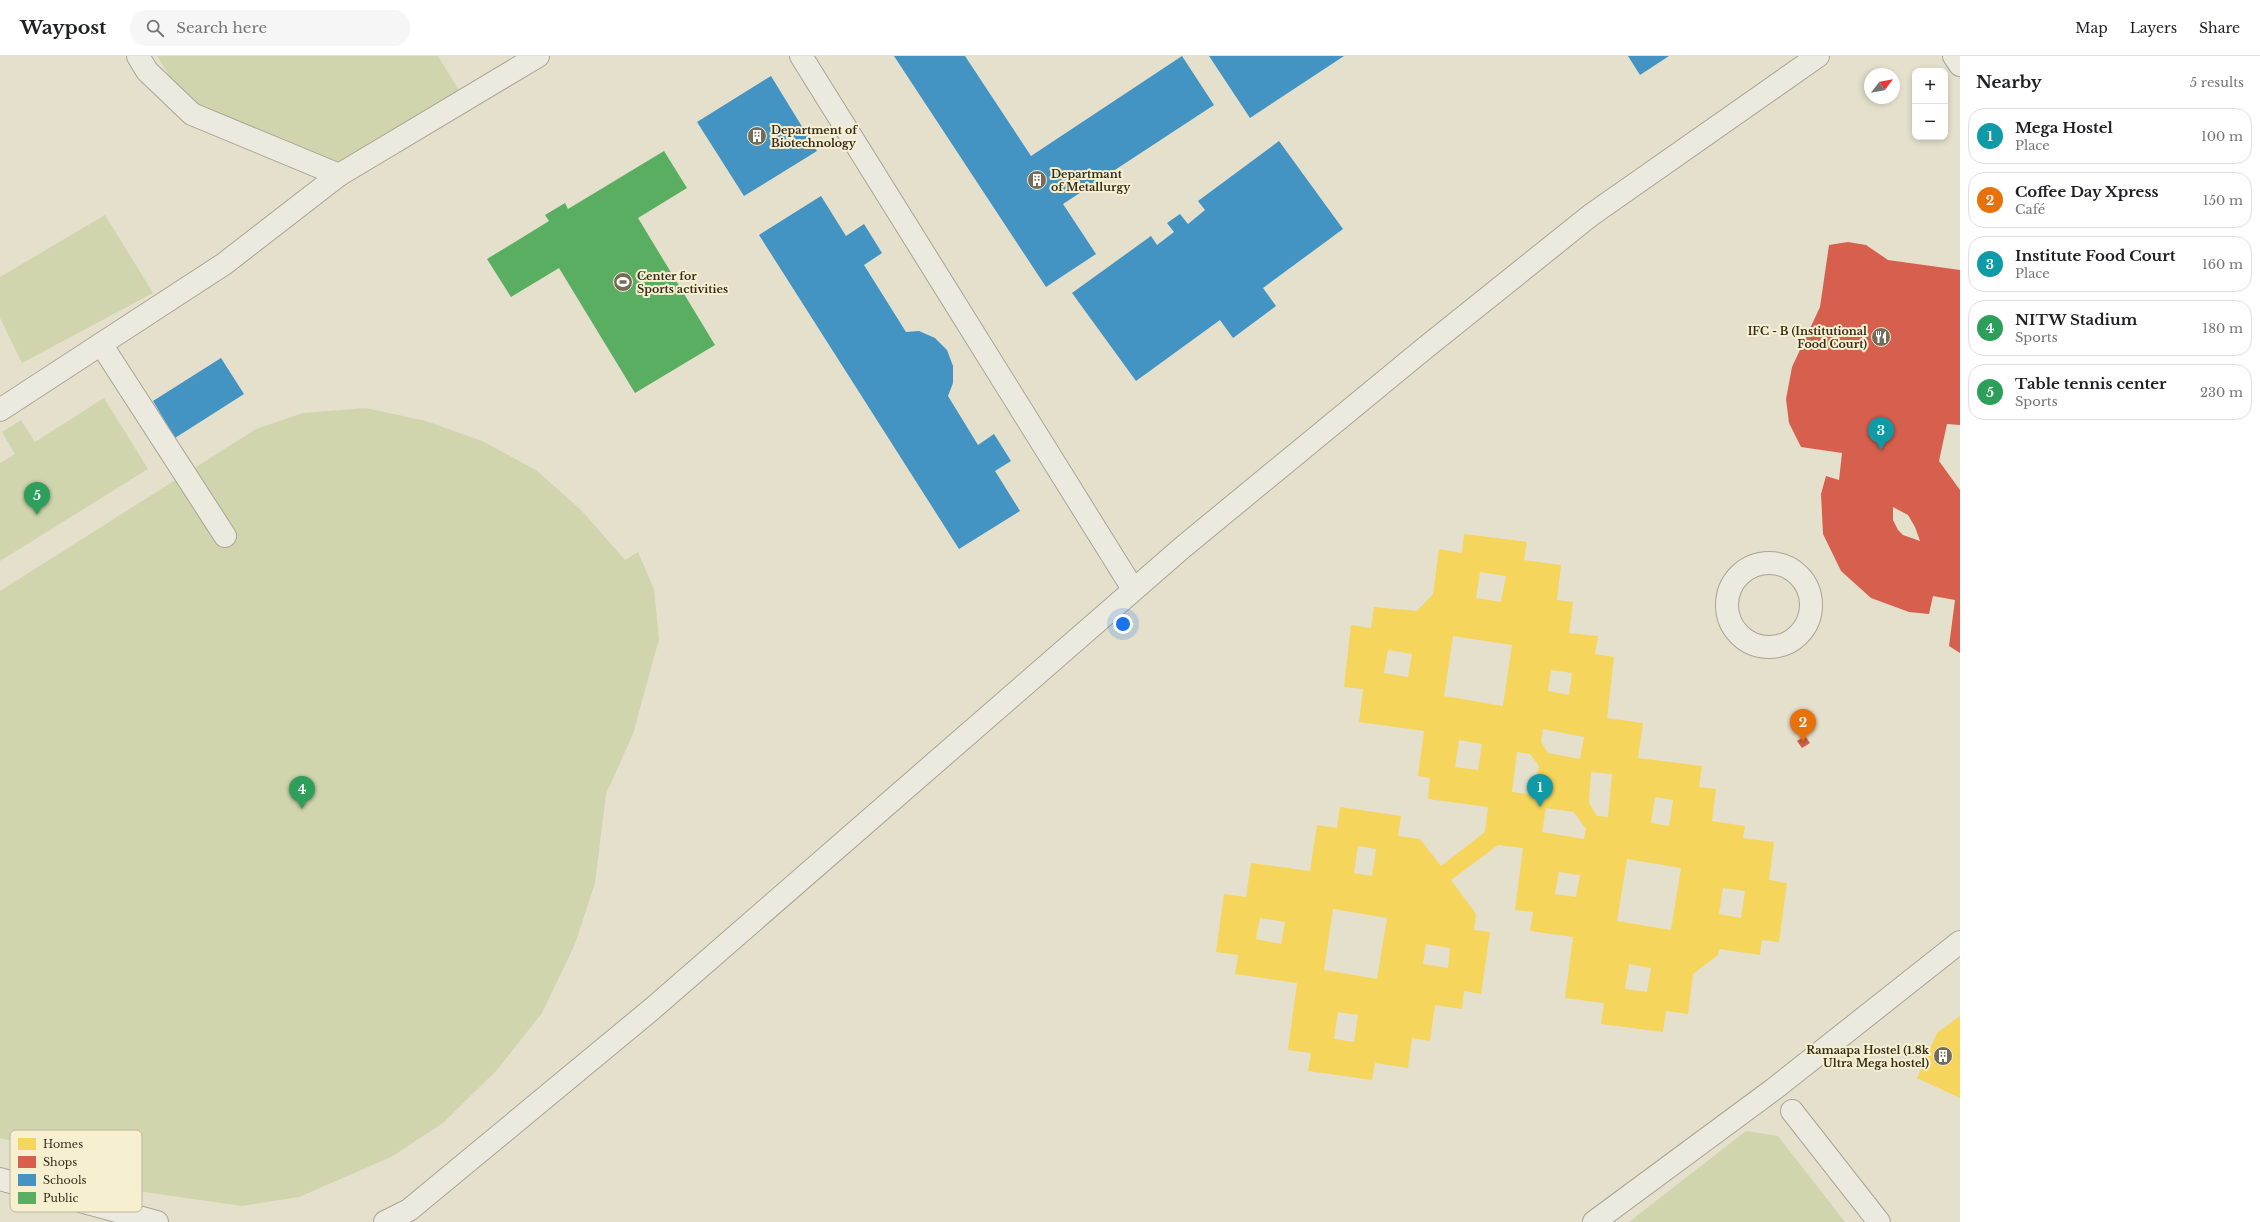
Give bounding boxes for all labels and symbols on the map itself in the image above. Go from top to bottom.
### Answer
north arrow [1864,68,1900,104]
place label: Department of Biotechnology [771,123,858,150]
building icon: Department of Biotechnology [746,125,768,147]
place label: Departmant of Metallurgy [1051,167,1131,194]
building icon: Departmant of Metallurgy [1026,169,1048,191]
place label: Center for Sports activities [637,269,728,296]
sports icon: Center for Sports activities [612,271,634,293]
place label: IFC - B (Institutional Food Court) [1748,324,1867,351]
restaurant icon: IFC - B (Institutional Food Court) [1870,326,1892,348]
pin: 3 [1868,417,1894,450]
pin: 5 [24,482,50,515]
your location [1113,614,1133,634]
pin: 2 [1790,709,1816,742]
pin: 1 [1527,774,1553,807]
pin: 4 [289,776,315,809]
place label: Ramaapa Hostel (1.8k Ultra Mega hostel) [1806,1043,1930,1070]
building icon: Ramaapa Hostel (1.8k Ultra Mega hostel) [1932,1045,1954,1067]
legend [10,1130,142,1212]
text: Homes [43,1137,83,1151]
text: Shops [43,1155,77,1169]
text: Schools [43,1173,87,1187]
text: Public [43,1191,78,1205]

